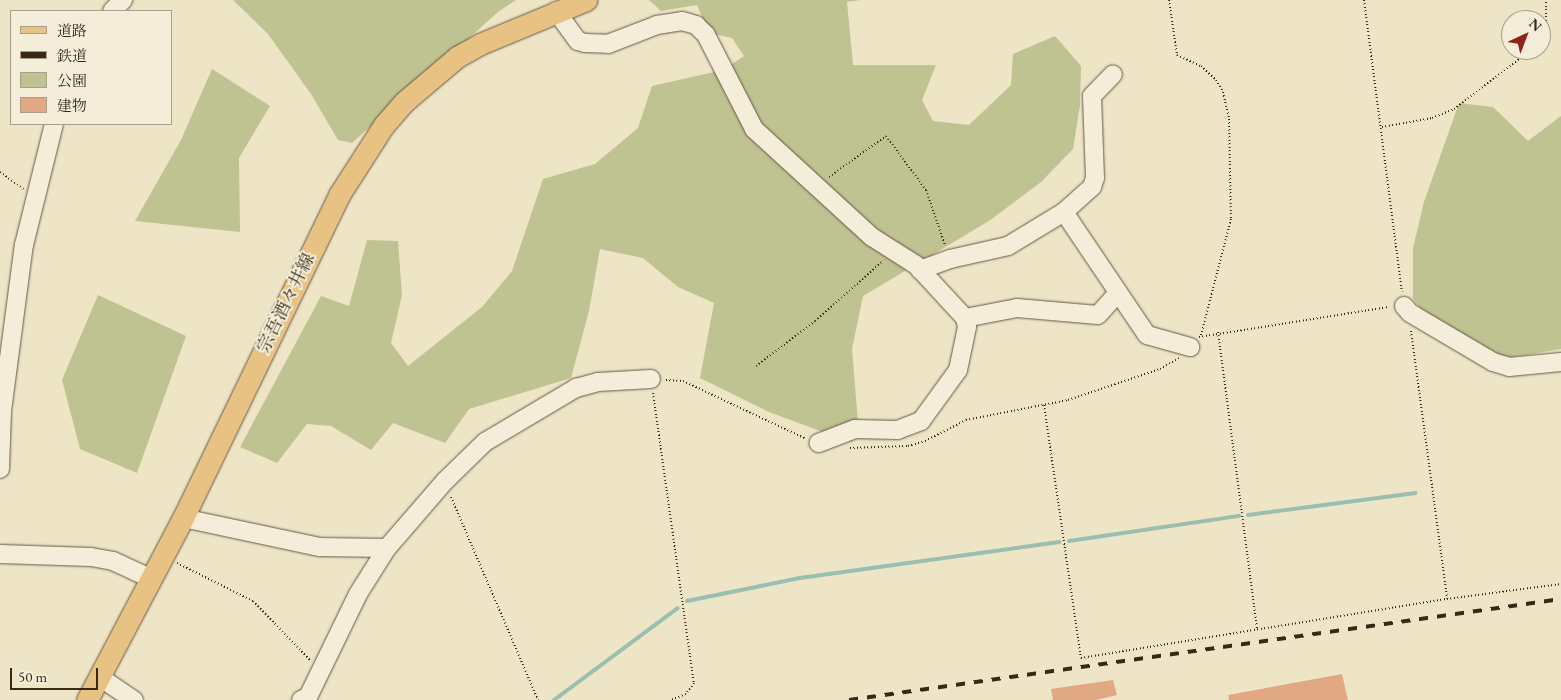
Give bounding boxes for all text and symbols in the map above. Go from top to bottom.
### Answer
legend [10,10,172,125]
north arrow [1501,10,1551,60]
text: N [1525,14,1546,35]
text: 道路 [57,21,87,40]
text: 鉄道 [57,46,87,65]
text: 公園 [57,71,87,90]
text: 建物 [57,96,87,115]
street label: 宗吾酒々井線 [253,250,319,356]
scale bar [12,658,100,690]
text: 50 m [18,667,47,686]

